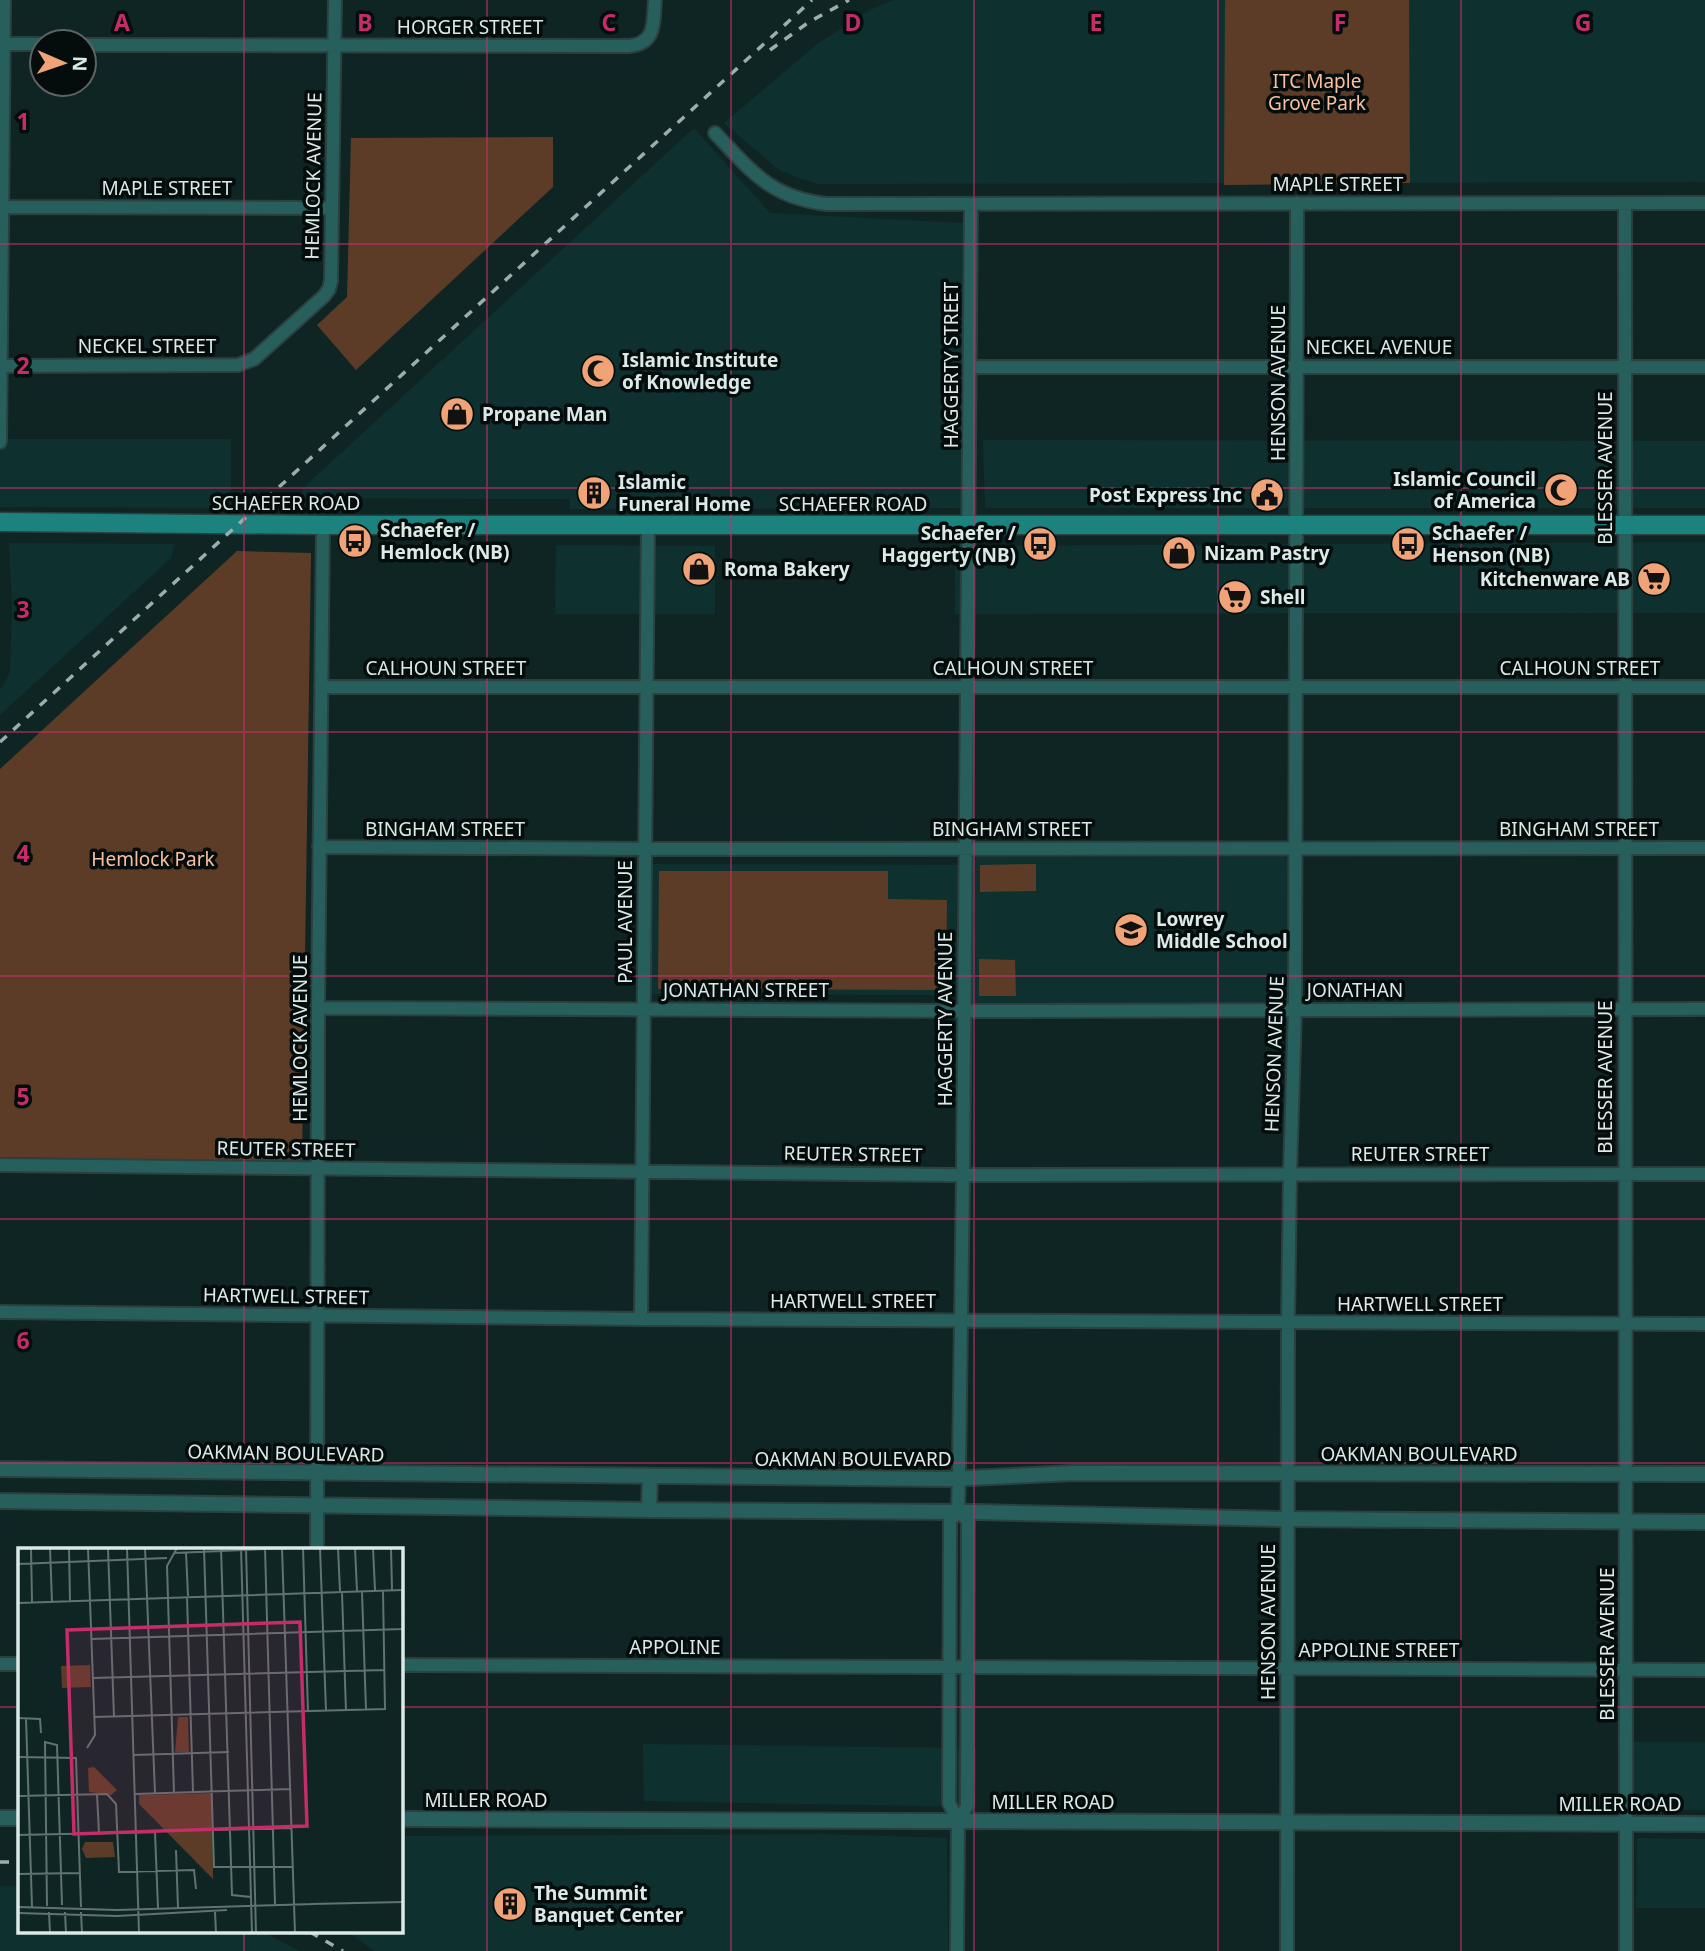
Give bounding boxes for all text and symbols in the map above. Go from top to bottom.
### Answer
text: A [114,6,130,38]
text: B [357,6,373,38]
text: C [602,6,617,38]
text: D [845,6,861,38]
text: E [1090,6,1102,38]
text: F [1334,6,1346,38]
text: G [1575,6,1591,38]
street label: HORGER STREET [397,14,544,40]
north arrow [28,28,98,98]
text: N [67,55,93,72]
park label: ITC Maple Grove Park [1268,68,1366,116]
street label: HEMLOCK AVENUE [299,92,327,260]
text: 1 [16,105,30,137]
street label: MAPLE STREET [1273,171,1404,197]
street label: MAPLE STREET [102,175,233,201]
street label: HAGGERTY STREET [938,281,964,448]
street label: HENSON AVENUE [1265,305,1291,461]
street label: NECKEL STREET [78,333,217,359]
street label: NECKEL AVENUE [1306,334,1452,360]
place label: Islamic Institute of Knowledge [622,347,778,395]
text: 2 [16,349,30,381]
mosque icon: Islamic Institute of Knowledge [579,352,617,390]
street label: BLESSER AVENUE [1592,391,1618,545]
shop icon: Propane Man [438,395,476,433]
place label: Propane Man [482,401,607,427]
place label: Islamic Council of America [1393,466,1536,514]
place label: Islamic Funeral Home [618,469,751,517]
mosque icon: Islamic Council of America [1542,471,1580,509]
building icon: Islamic Funeral Home [575,474,613,512]
public building icon: Post Express Inc [1248,476,1286,514]
place label: Post Express Inc [1089,482,1242,508]
street label: SCHAEFER ROAD [212,490,360,516]
street label: SCHAEFER ROAD [779,491,927,517]
place label: Schaefer / Hemlock (NB) [380,517,509,565]
place label: Schaefer / Haggerty (NB) [881,520,1016,568]
place label: Schaefer / Henson (NB) [1432,520,1550,568]
bus stop icon: Schaefer / Hemlock (NB) [336,522,374,560]
bus stop icon: Schaefer / Haggerty (NB) [1021,525,1059,563]
bus stop icon: Schaefer / Henson (NB) [1389,525,1427,563]
shop icon: Nizam Pastry [1160,534,1198,572]
place label: Nizam Pastry [1204,540,1330,566]
shop icon: Roma Bakery [680,550,718,588]
place label: Roma Bakery [724,556,850,582]
supermarket icon: Kitchenware AB [1635,560,1673,598]
place label: Kitchenware AB [1480,566,1630,592]
supermarket icon: Shell [1216,578,1254,616]
place label: Shell [1260,584,1306,610]
text: 3 [16,593,30,625]
street label: CALHOUN STREET [366,655,527,681]
street label: CALHOUN STREET [933,655,1094,681]
street label: CALHOUN STREET [1500,655,1661,681]
street label: BINGHAM STREET [365,816,525,842]
street label: BINGHAM STREET [932,816,1092,842]
street label: BINGHAM STREET [1499,816,1659,842]
text: 4 [16,837,30,869]
park label: Hemlock Park [91,846,215,872]
street label: PAUL AVENUE [612,860,638,984]
place label: Lowrey Middle School [1156,906,1288,954]
school or university icon: Lowrey Middle School [1112,911,1150,949]
street label: HAGGERTY AVENUE [932,932,958,1106]
street label: HEMLOCK AVENUE [287,954,313,1122]
street label: HENSON AVENUE [1258,976,1290,1132]
street label: JONATHAN STREET [661,977,829,1003]
street label: JONATHAN [1305,977,1403,1003]
street label: BLESSER AVENUE [1592,1000,1618,1154]
text: 5 [16,1080,30,1112]
street label: REUTER STREET [216,1135,356,1163]
street label: REUTER STREET [783,1140,923,1168]
street label: REUTER STREET [1351,1141,1490,1167]
street label: HARTWELL STREET [203,1282,370,1310]
street label: HARTWELL STREET [770,1288,937,1314]
street label: HARTWELL STREET [1337,1291,1504,1317]
text: 6 [16,1324,30,1356]
street label: OAKMAN BOULEVARD [187,1438,385,1468]
street label: OAKMAN BOULEVARD [1320,1441,1518,1467]
street label: OAKMAN BOULEVARD [754,1446,952,1472]
street label: HENSON AVENUE [1255,1544,1281,1700]
inset map [18,1548,402,1934]
street label: BLESSER AVENUE [1594,1567,1620,1721]
street label: APPOLINE [629,1634,721,1660]
street label: APPOLINE STREET [1299,1637,1460,1663]
street label: MILLER ROAD [424,1787,548,1813]
street label: MILLER ROAD [991,1789,1115,1815]
street label: MILLER ROAD [1558,1791,1682,1817]
place label: The Summit Banquet Center [534,1880,684,1928]
building icon: The Summit Banquet Center [491,1885,529,1923]

